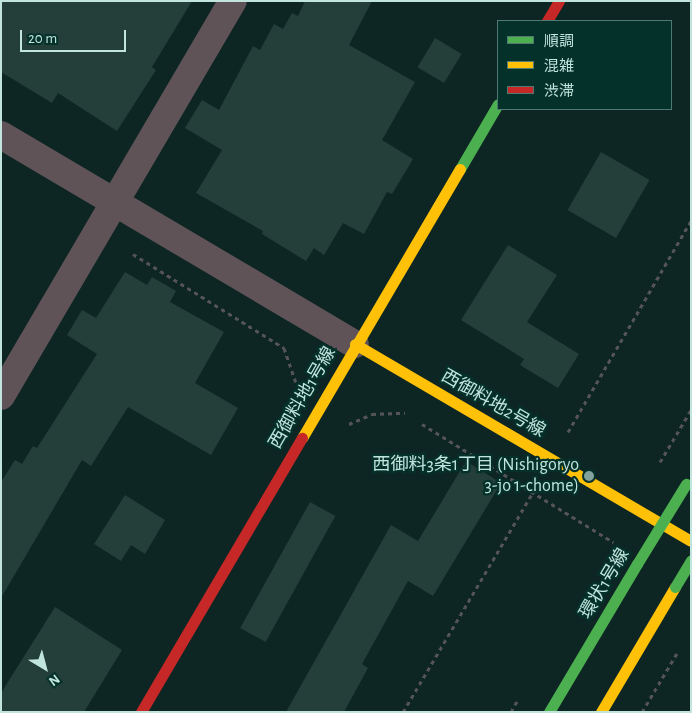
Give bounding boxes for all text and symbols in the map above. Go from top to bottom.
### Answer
scale bar [22,20,129,52]
legend [497,20,672,110]
text: 20 m [28,31,57,46]
text: 順調 [544,34,574,49]
text: 混雑 [544,59,574,74]
text: 渋滞 [544,84,574,99]
street label: 西御料地1号線 [265,343,341,453]
street label: 西御料地2号線 [437,366,549,442]
place label: 西御料3条1丁目 (Nishigoryo 3-jo 1-chome) [372,455,579,498]
marker: 西御料3条1丁目 (Nishigoryo 3-jo 1-chome) [583,470,595,482]
street label: 環状1号線 [576,545,634,623]
north arrow [20,643,70,693]
text: N [46,671,62,688]

